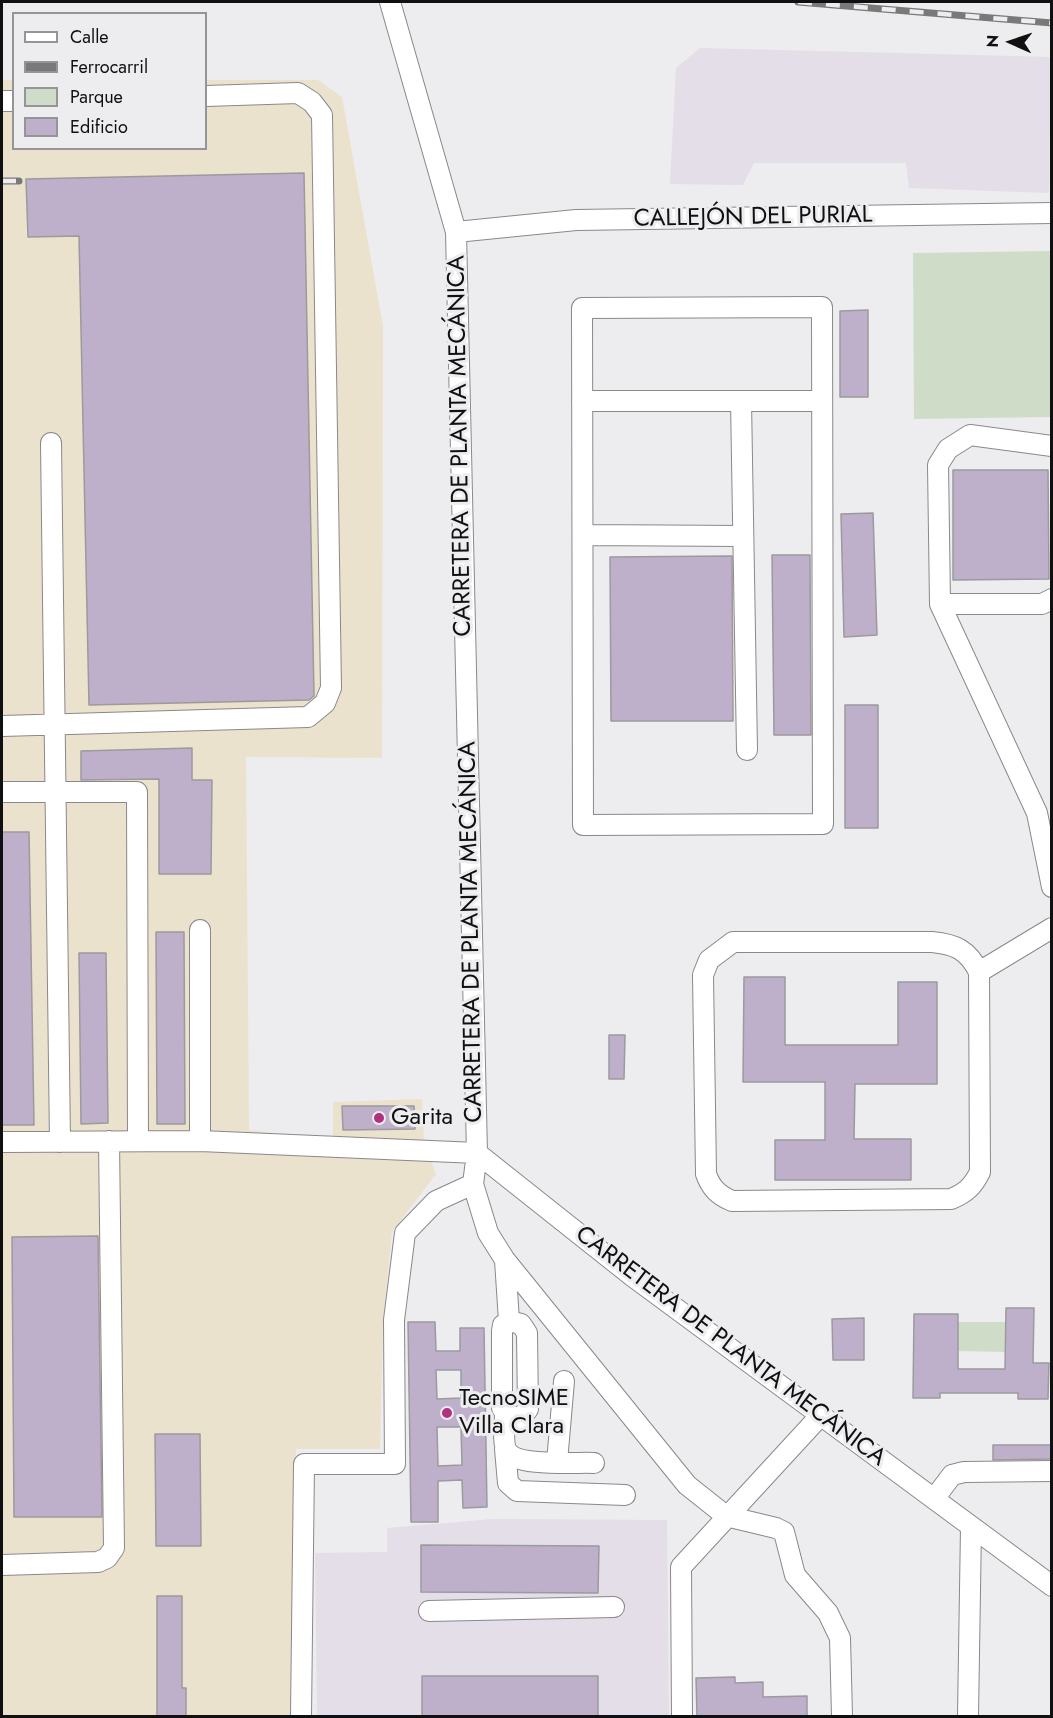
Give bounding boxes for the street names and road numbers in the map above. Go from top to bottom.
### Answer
street label: CALLEJÓN DEL PURIAL [633,202,873,234]
street label: CARRETERA DE PLANTA MECÁNICA [443,255,479,637]
street label: CARRETERA DE PLANTA MECÁNICA [454,741,490,1123]
street label: CARRETERA DE PLANTA MECÁNICA [569,1221,891,1473]

